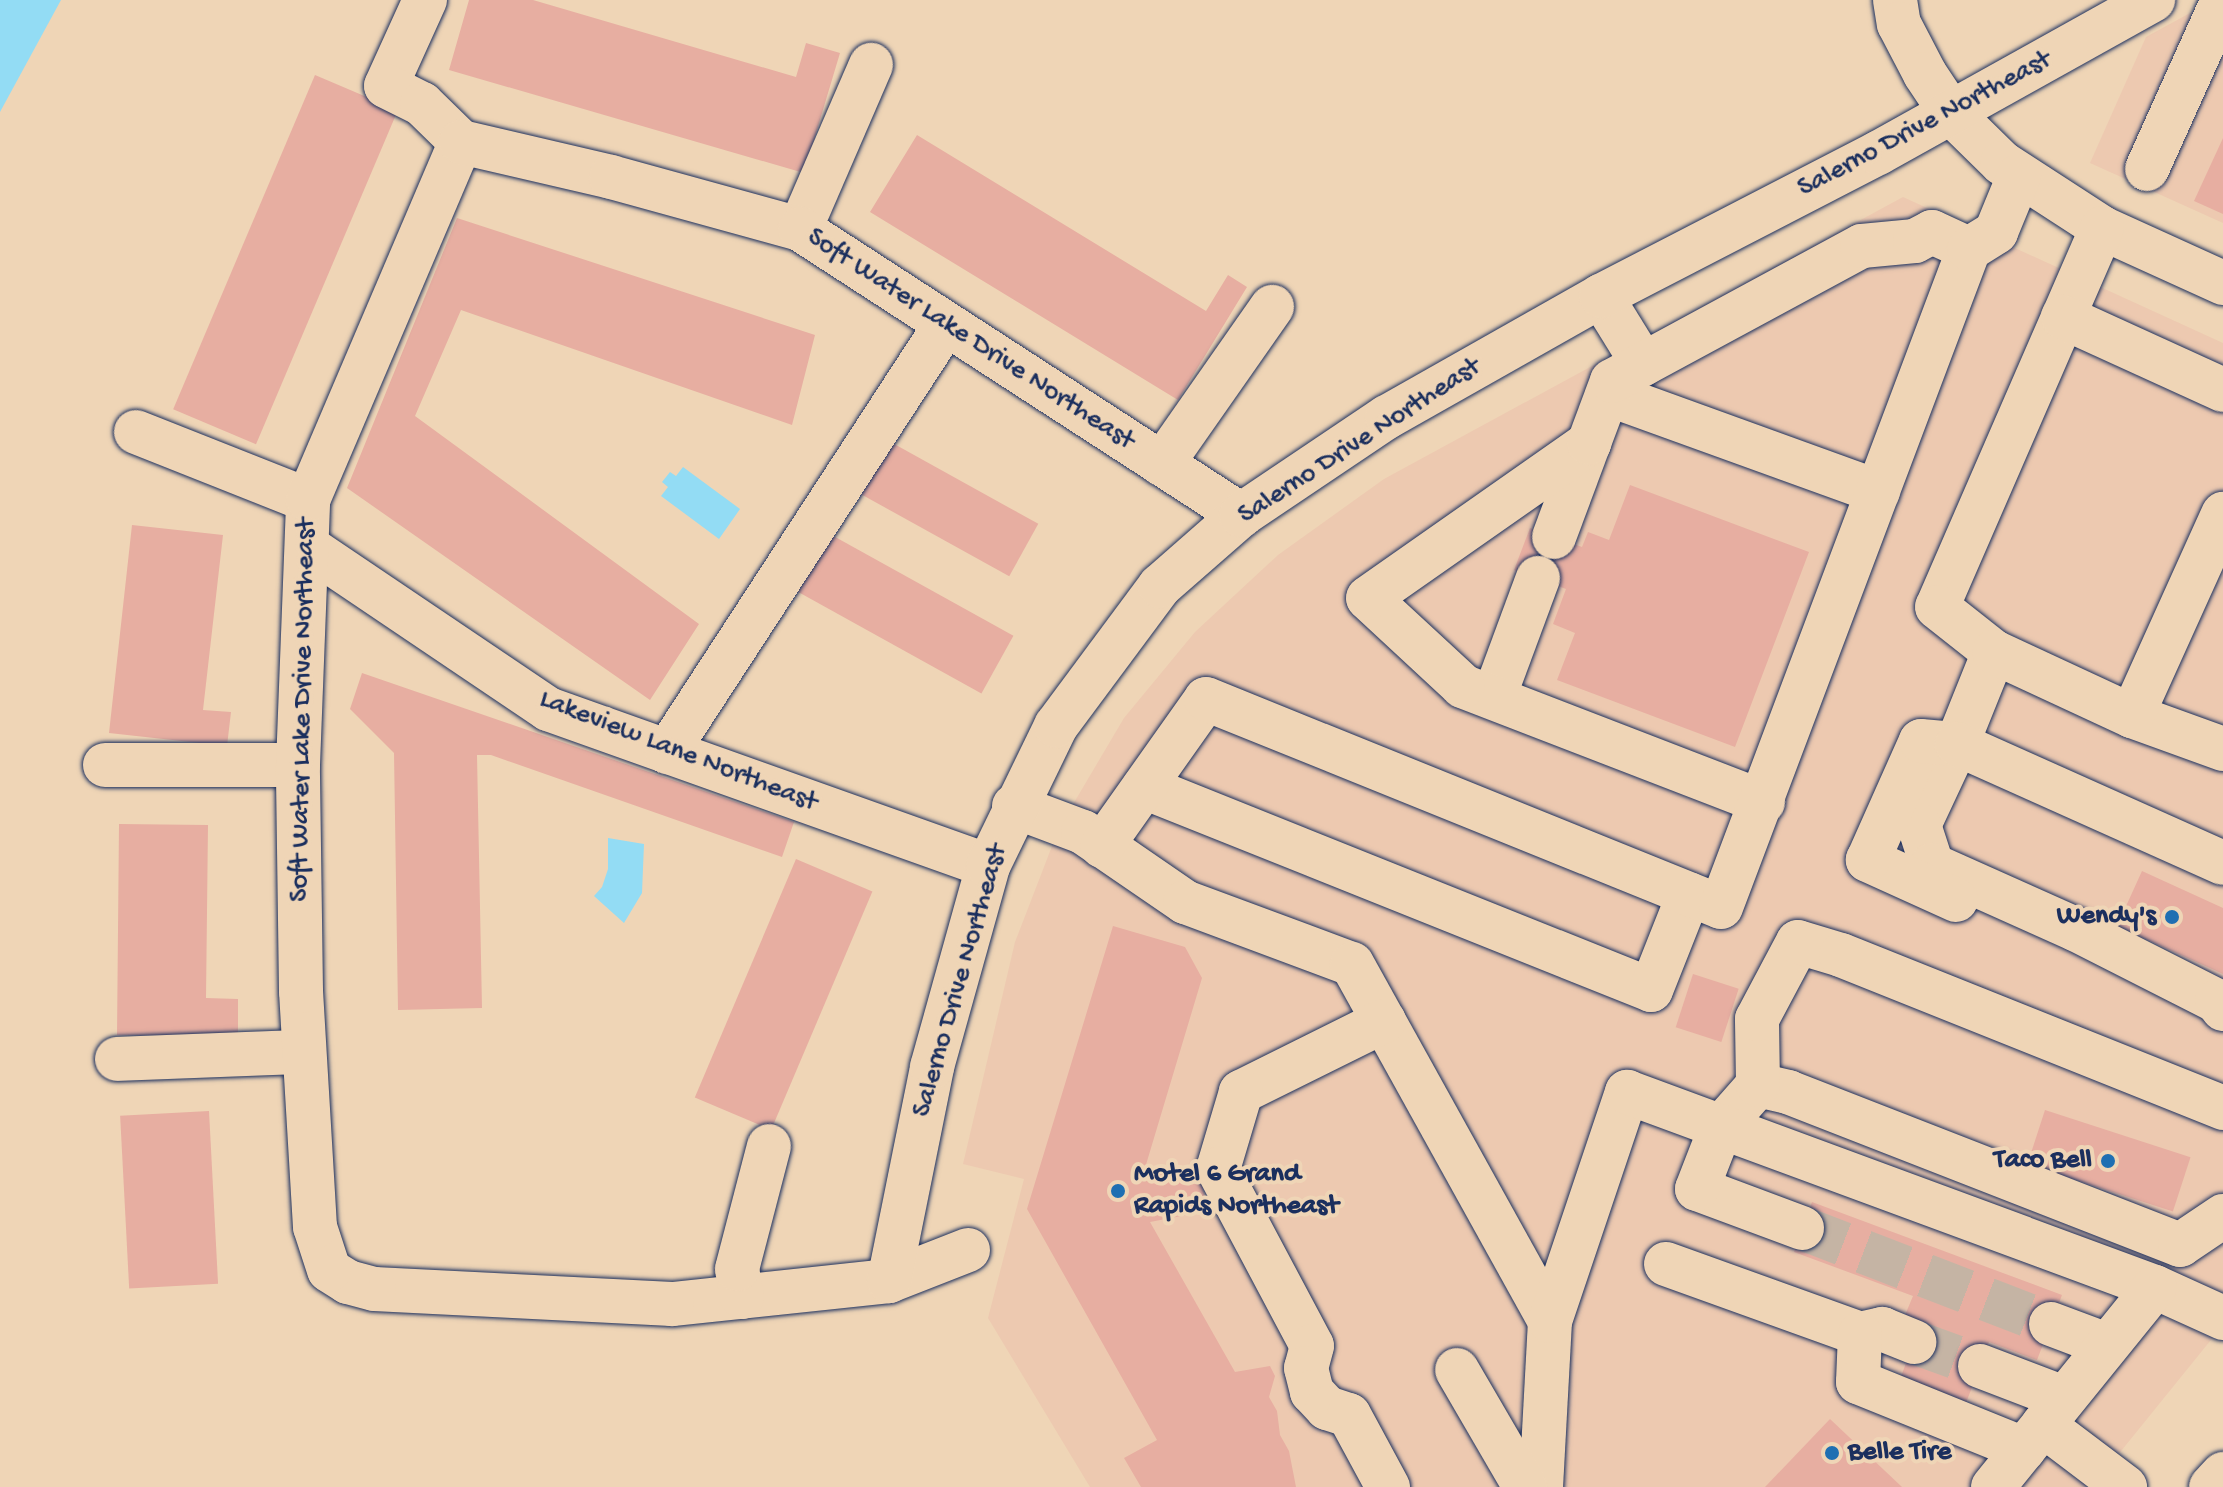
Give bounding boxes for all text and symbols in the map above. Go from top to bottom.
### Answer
street label: Salerno Drive Northeast [1793,44,2057,206]
street label: Soft Water Lake Drive Northeast [800,221,1140,459]
street label: Salerno Drive Northeast [1233,351,1487,533]
street label: Soft Water Lake Drive Northeast [284,518,324,902]
street label: Lakeview Lane Northeast [534,683,822,821]
street label: Salerno Drive Northeast [906,841,1016,1121]
place label: Wendy's [2057,900,2156,934]
marker: Wendy's [2163,908,2181,926]
place label: Taco Bell [1994,1144,2092,1178]
marker: Taco Bell [2099,1152,2117,1170]
place label: Motel 6 Grand Rapids Northeast [1134,1158,1338,1224]
marker: Motel 6 Grand Rapids Northeast [1109,1182,1127,1200]
place label: Belle Tire [1848,1436,1951,1470]
marker: Belle Tire [1823,1444,1841,1462]

